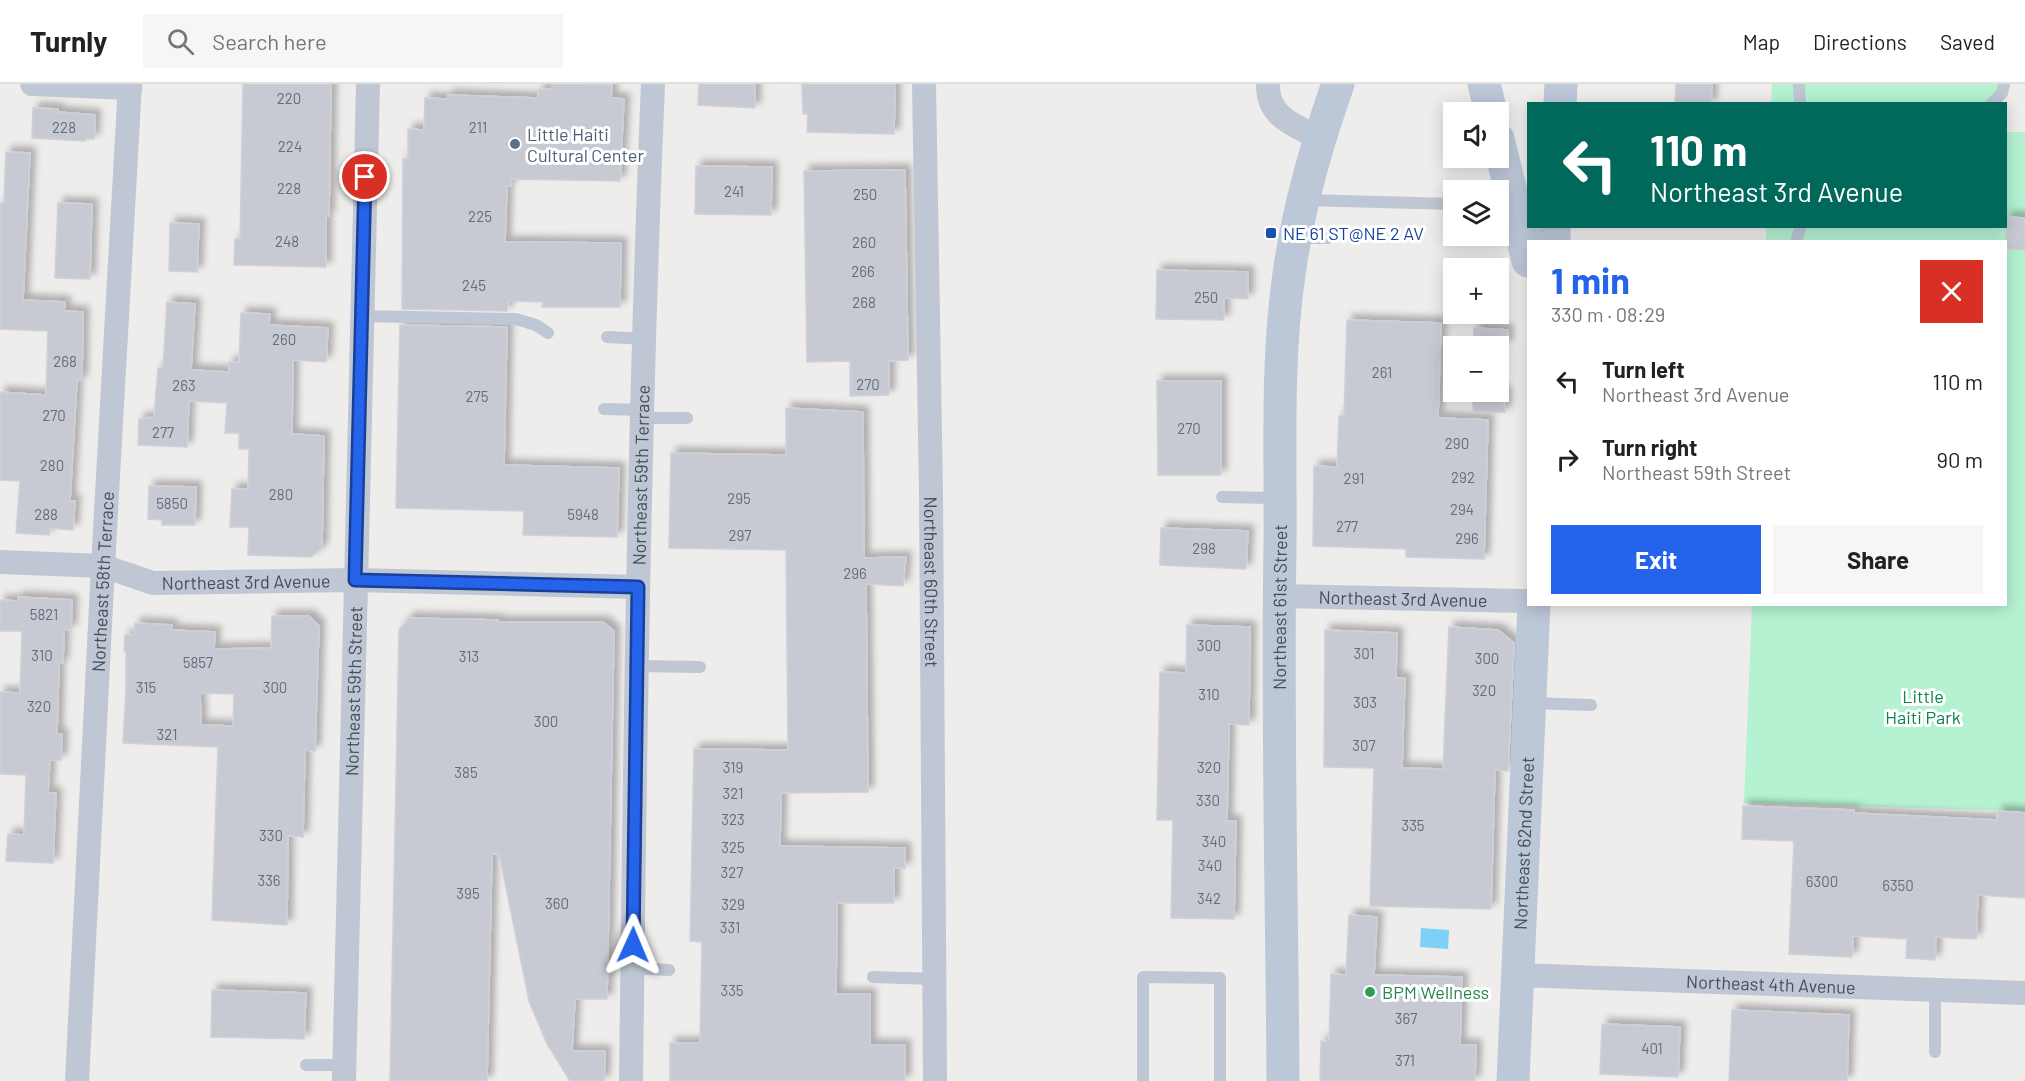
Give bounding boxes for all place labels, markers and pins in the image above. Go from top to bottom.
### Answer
place label: Little Haiti Cultural Center [527,123,644,166]
marker: Little Haiti Cultural Center [508,137,522,151]
pin [339,151,390,202]
place label: NE 61 ST@NE 2 AV [1283,222,1424,244]
marker: NE 61 ST@NE 2 AV [1264,226,1278,240]
place label: BPM Wellness [1382,981,1489,1003]
marker: BPM Wellness [1363,985,1377,999]

